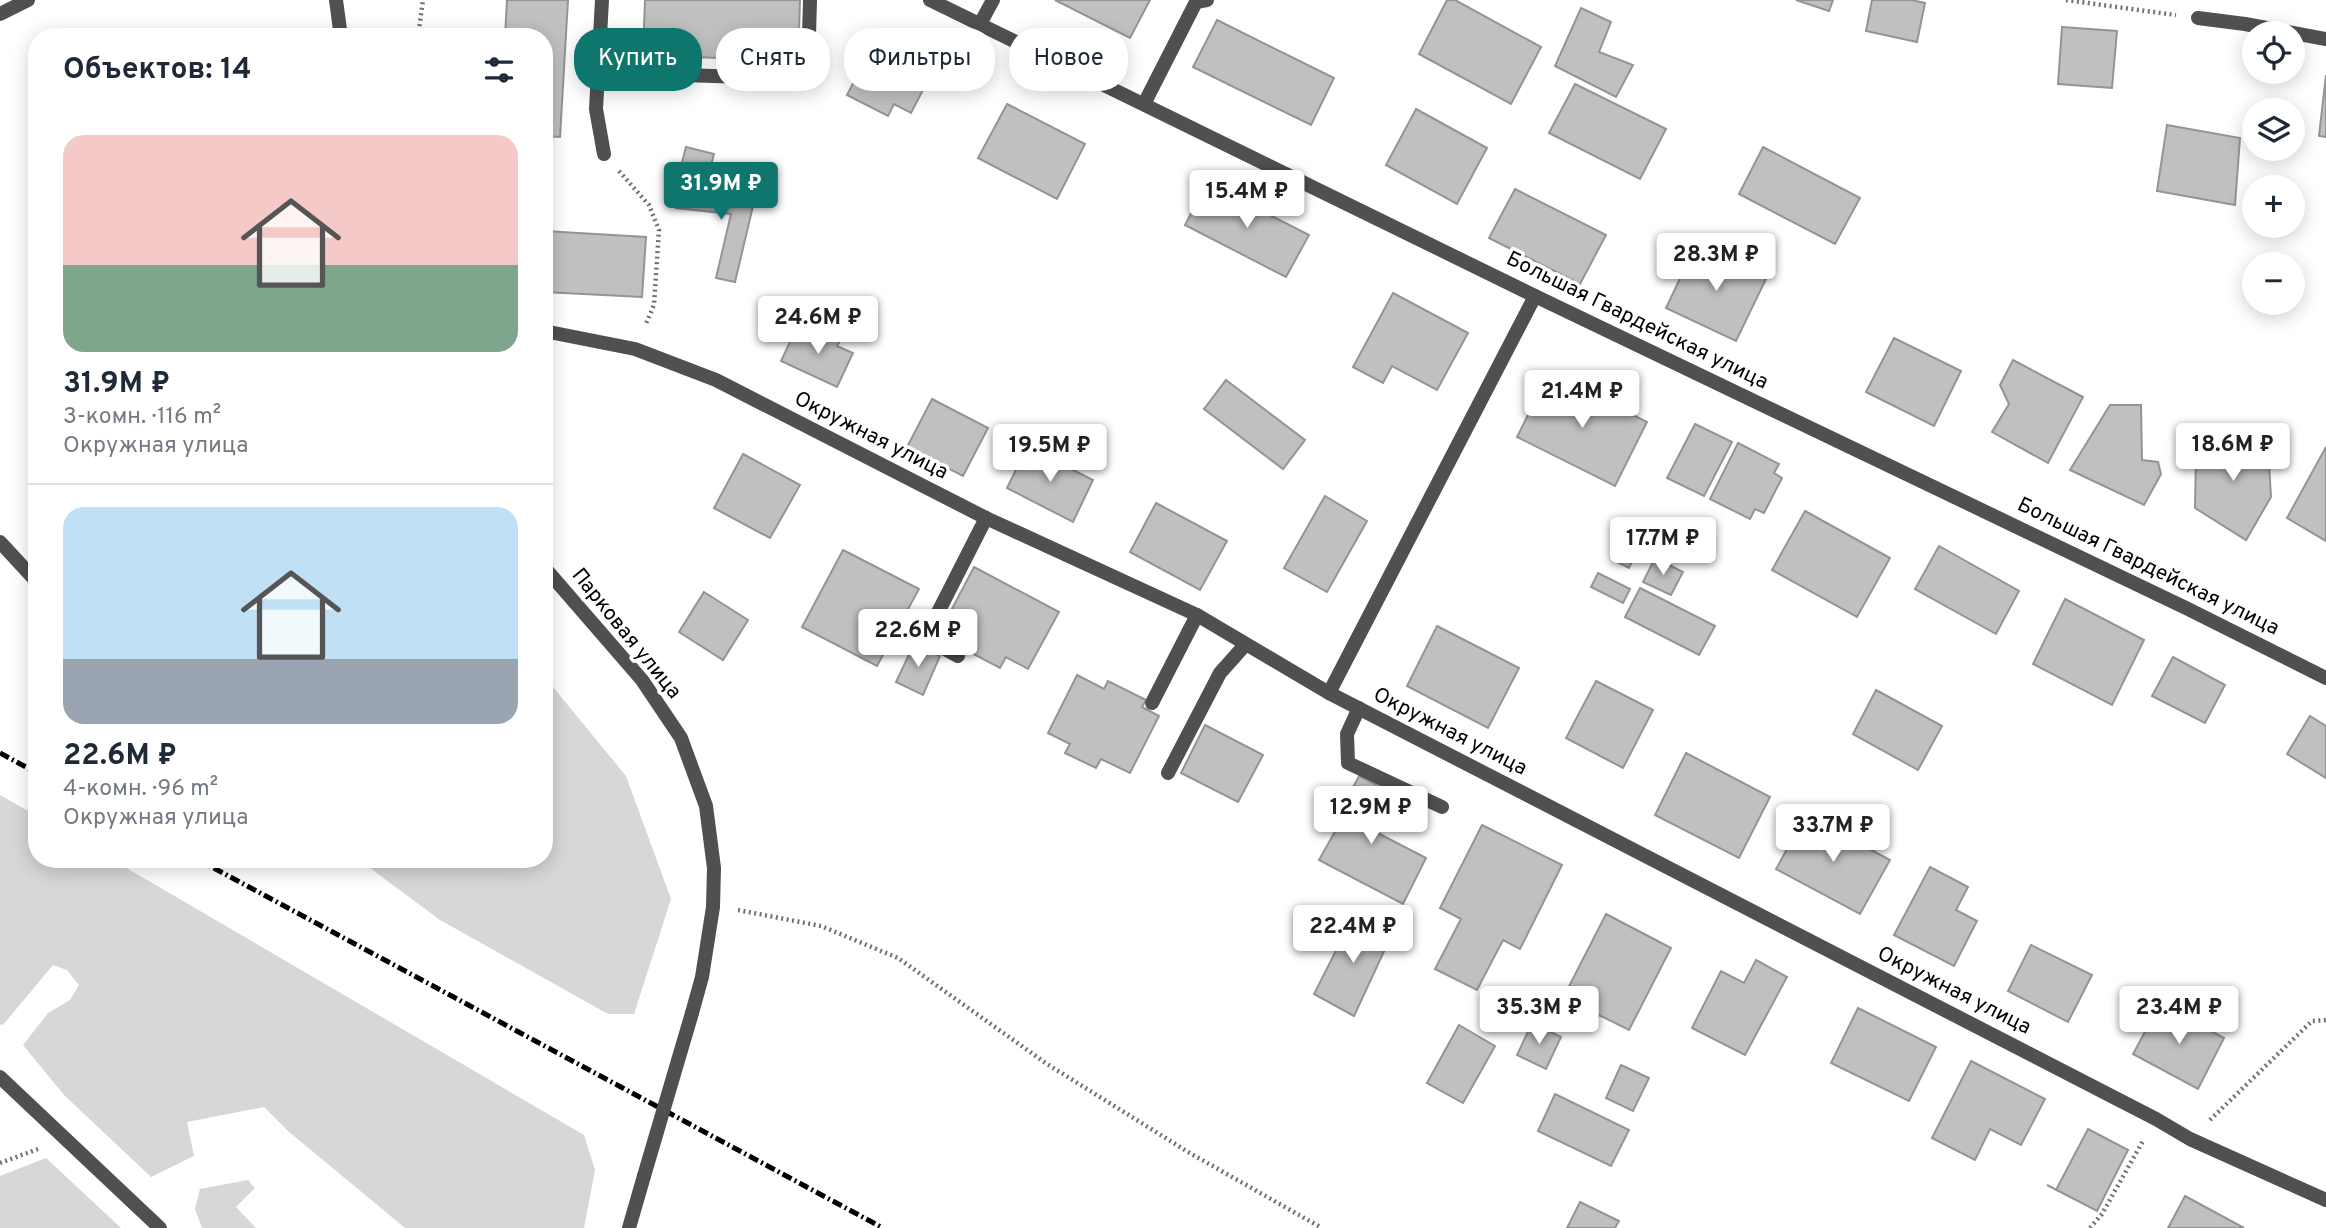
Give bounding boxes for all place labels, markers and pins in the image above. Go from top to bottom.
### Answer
pin: 31.9M ₽ [656,162,786,222]
pin: 15.4M ₽ [1182,170,1312,230]
pin: 28.3M ₽ [1651,233,1781,293]
pin: 24.6M ₽ [753,296,883,356]
pin: 21.4M ₽ [1517,370,1647,430]
pin: 19.5M ₽ [985,424,1115,484]
pin: 18.6M ₽ [2168,424,2298,483]
pin: 17.7M ₽ [1598,518,1728,577]
pin: 22.6M ₽ [853,610,983,669]
pin: 12.9M ₽ [1306,786,1436,846]
pin: 33.7M ₽ [1768,804,1898,864]
pin: 22.4M ₽ [1288,906,1418,965]
pin: 35.3M ₽ [1474,986,1604,1046]
pin: 23.4M ₽ [2114,986,2244,1046]

